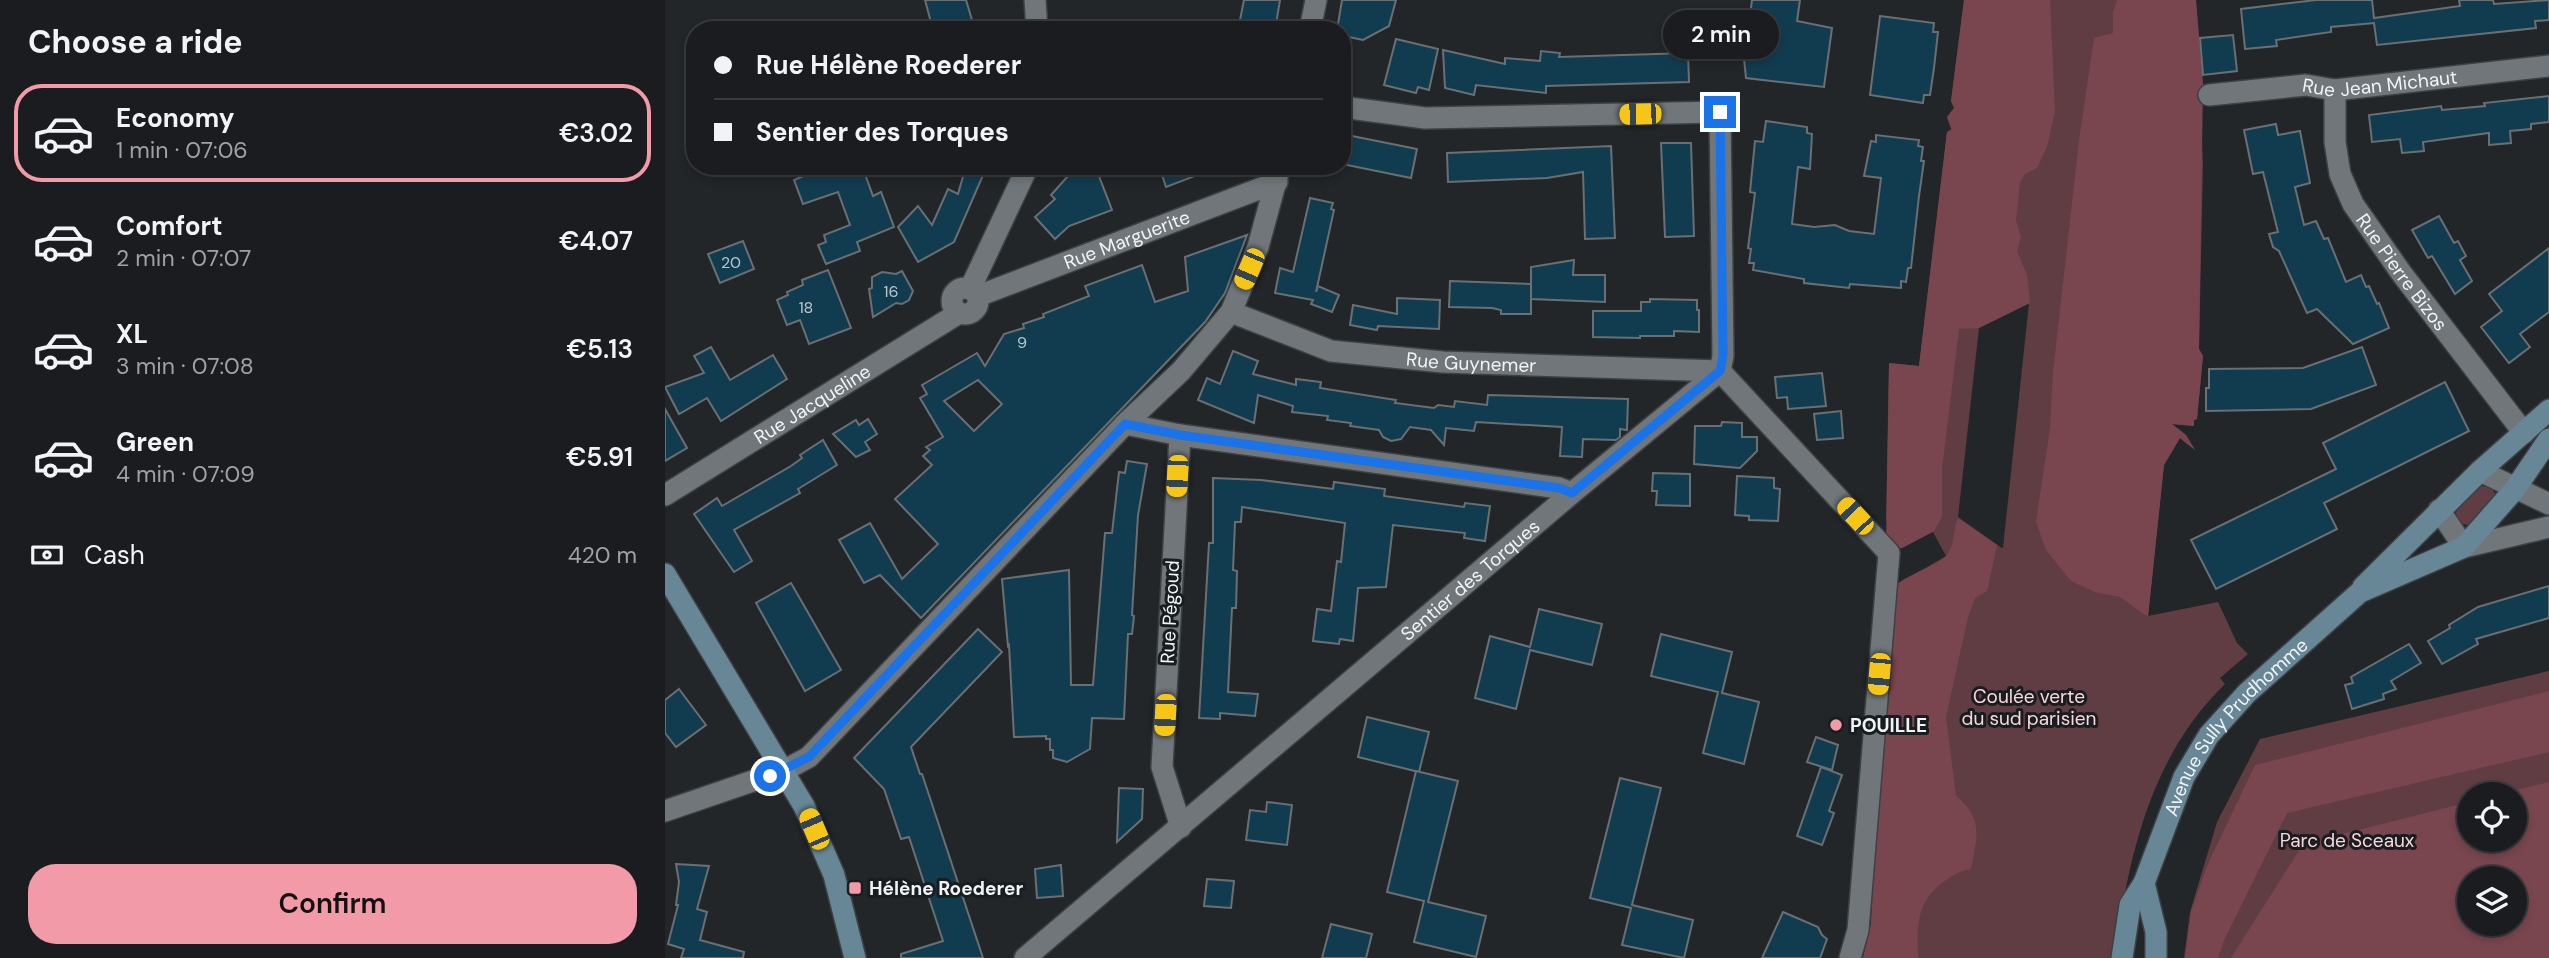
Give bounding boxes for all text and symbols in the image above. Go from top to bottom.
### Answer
callout: 2 min [1662,10,1778,60]
text: 2 min [1691,19,1751,49]
text: Choose a ride [28,21,243,63]
text: Rue Hélène Roederer [756,48,1021,82]
street label: Rue Jean Michaut [2301,64,2459,102]
route end [1704,96,1736,128]
text: Economy [116,101,234,135]
icon: car [32,102,95,165]
car [1619,103,1662,125]
text: Sentier des Torques [756,115,1009,149]
text: €3.02 [559,116,633,150]
text: 1 min · 07:06 [116,135,248,165]
street label: Rue Marguerite [1060,204,1193,275]
street label: Rue Pierre Bizos [2351,208,2453,336]
text: Comfort [116,209,222,243]
icon: car [32,210,95,273]
text: €4.07 [559,224,633,258]
text: 2 min · 07:07 [116,243,251,273]
car [1232,246,1267,292]
house number: 20 [721,252,741,273]
house number: 16 [883,281,899,302]
house number: 18 [799,297,813,318]
text: XL [116,317,148,351]
icon: car [32,318,95,381]
text: €5.13 [567,332,633,366]
house number: 9 [1017,332,1027,353]
street label: Rue Guynemer [1405,346,1537,378]
text: 3 min · 07:08 [116,351,254,381]
street label: Rue Jacqueline [749,358,875,450]
text: Green [116,425,194,459]
icon: car [32,426,95,489]
text: €5.91 [566,440,633,474]
car [1166,454,1189,498]
text: 4 min · 07:09 [116,459,255,489]
car [1833,493,1878,539]
street label: Sentier des Torques [1395,514,1545,646]
icon: cash [28,536,66,574]
text: Cash [84,538,145,572]
text: 420 m [568,540,637,570]
street label: Rue Pégoud [1155,560,1185,664]
street label: Avenue Sully Prudhomme [2158,632,2313,820]
car [1867,652,1892,696]
park label: Coulée verte du sud parisien [1962,684,2096,731]
car [1154,693,1177,737]
place label: POUILLE [1850,713,1927,738]
marker: POUILLE [1828,717,1844,733]
route start [754,760,786,792]
map controls [2457,782,2527,936]
button: locate [2457,782,2527,852]
car [797,806,832,852]
park label: Parc de Sceaux [2280,828,2415,853]
button: Confirm [28,864,637,944]
button: layers [2457,866,2527,936]
place label: Hélène Roederer [869,876,1024,901]
marker: Hélène Roederer [847,880,863,896]

